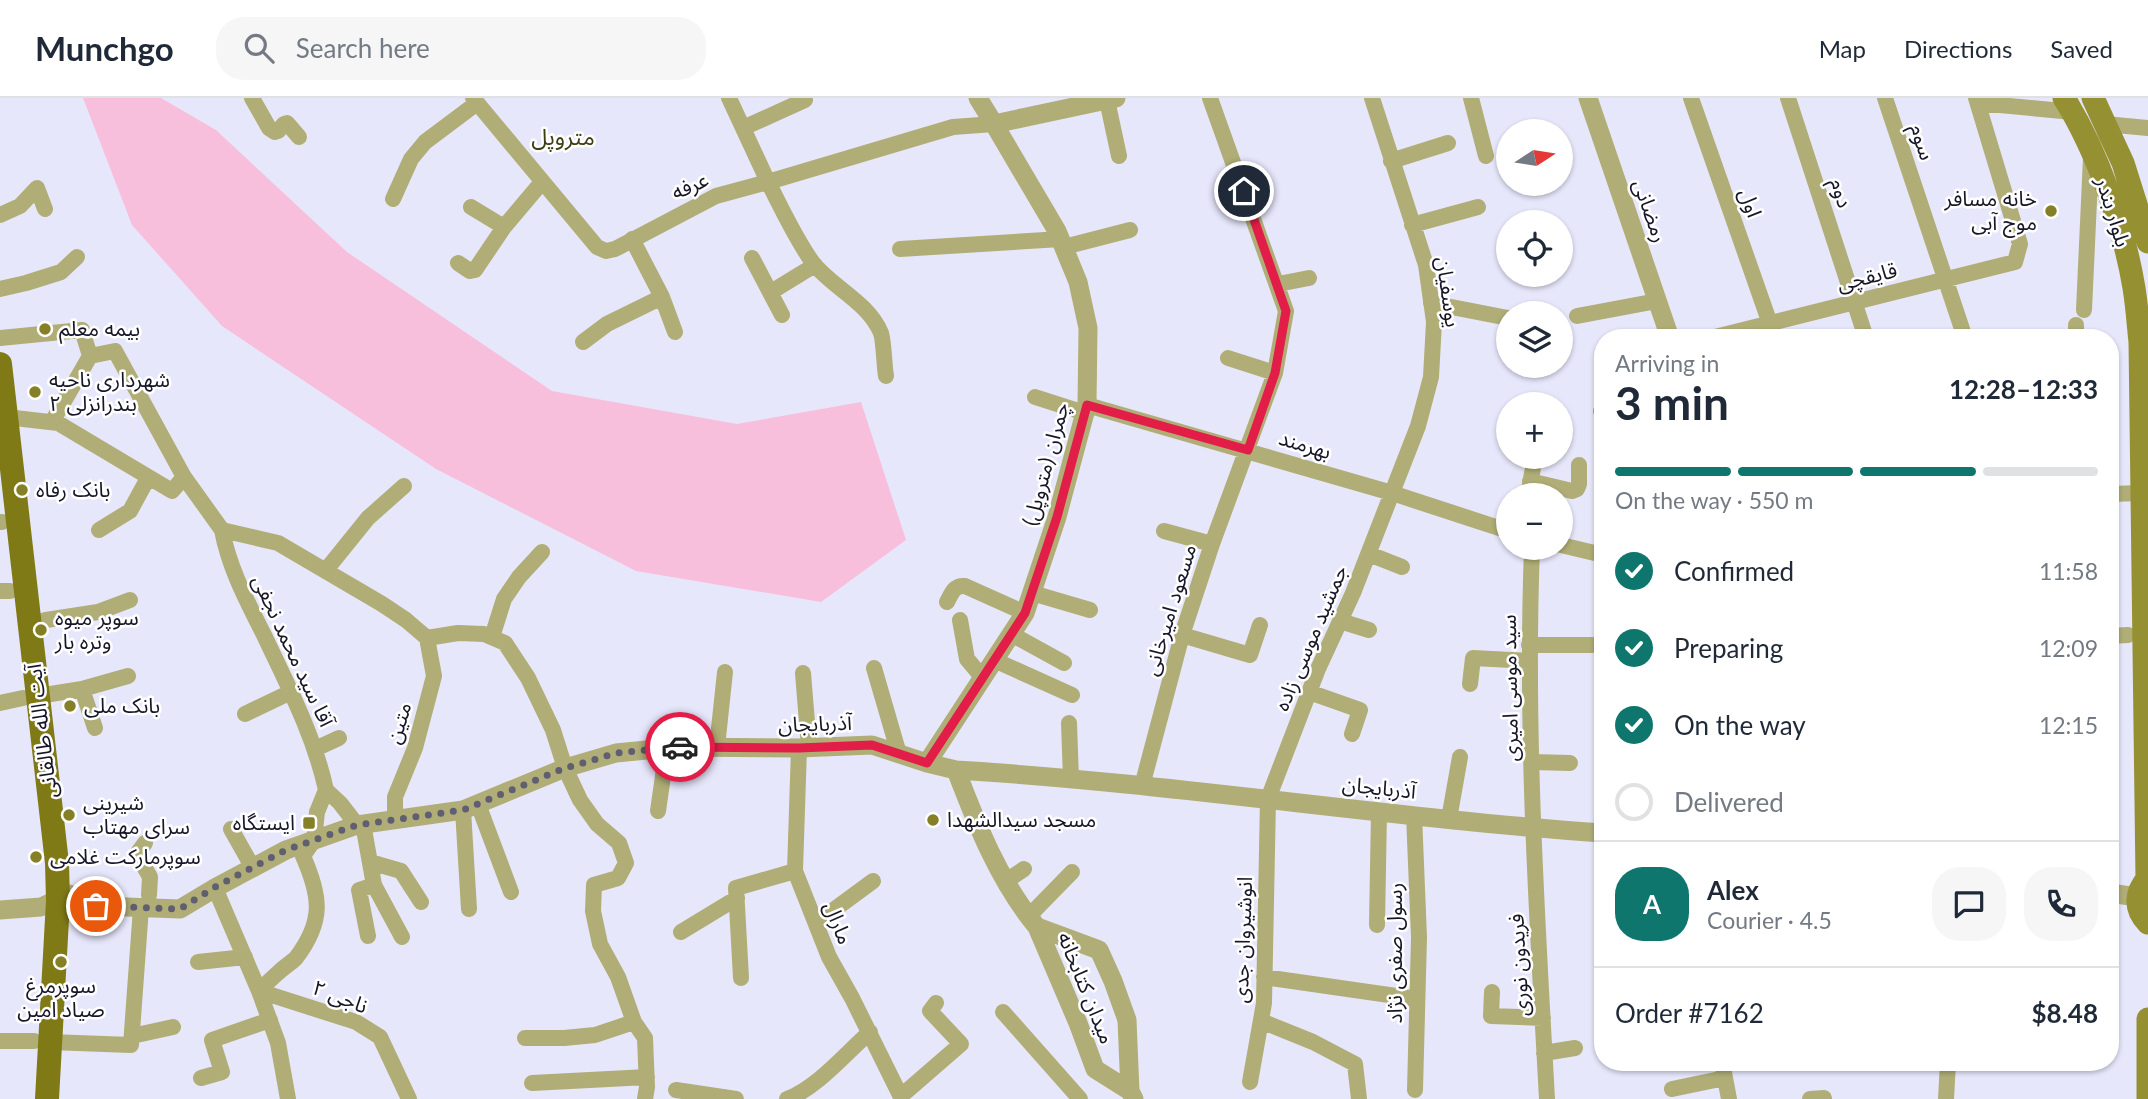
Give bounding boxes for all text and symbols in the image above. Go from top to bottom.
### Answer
search box [216,17,706,80]
text: Munchgo [35,28,174,68]
icon: search [240,29,278,67]
text: Search here [296,32,430,64]
text: Map [1819,34,1866,63]
text: Directions [1904,34,2012,63]
text: Saved [2050,34,2113,63]
north arrow [1496,119,1573,196]
map controls [1496,119,1573,560]
street label: سوم [1901,120,1941,164]
district label: متروپل [531,122,595,152]
pin [1214,161,1274,221]
street label: عرفه [667,166,712,205]
icon: home [1225,172,1263,210]
street label: بلوار بندر [2091,173,2137,250]
street label: دوم [1821,175,1859,212]
street label: رمضانی [1628,176,1674,246]
street label: اول [1734,185,1768,221]
place label: خانه مسافر موج آبی [1944,185,2037,238]
marker: خانه مسافر موج آبی [2043,203,2059,219]
button: locate [1496,210,1573,287]
street label: یوسفیان [1431,255,1467,329]
street label: قایقچی [1834,256,1900,297]
button: layers [1496,301,1573,378]
place label: بیمه معلم [59,315,140,344]
marker: بیمه معلم [37,321,53,337]
text: Arriving in [1615,349,1719,377]
place label: شهرداری ناحیه ۲ بندرانزلی [49,366,170,416]
text: 12:28–12:33 [1949,373,2098,405]
text: 3 min [1615,375,1729,430]
marker: شهرداری ناحیه ۲ بندرانزلی [27,384,43,400]
button: + [1496,392,1573,469]
street label: چمران (متروپل) [1016,399,1075,528]
street label: بهرمند [1276,424,1335,464]
place label: بانک رفاه [36,476,110,502]
marker: بانک رفاه [14,482,30,498]
button: − [1496,483,1573,560]
text: On the way · 550 m [1615,486,1814,514]
street label: مسعود امیرخانی [1137,541,1201,679]
icon: check [1615,552,1653,590]
text: Confirmed [1674,555,1794,587]
text: 11:58 [2039,557,2098,585]
street label: جمشید موسی زاده [1268,561,1352,714]
street label: آقا سید محمد نجفی [247,570,341,731]
place label: سوپر میوه وتره بار [54,604,139,654]
street label: سید موسی امیری [1495,614,1523,762]
marker: سوپر میوه وتره بار [33,622,49,638]
icon: check [1615,629,1653,667]
text: Preparing [1674,632,1783,664]
text: 12:09 [2039,634,2098,662]
street label: آیت الله طالقانی [20,662,62,800]
place label: بانک ملی [84,692,160,718]
marker: بانک ملی [62,698,78,714]
street label: متین [379,699,417,747]
icon: check [1615,706,1653,744]
street label: آذربایجان [778,709,853,737]
text: On the way [1674,709,1806,741]
text: 12:15 [2039,711,2098,739]
courier [645,712,715,782]
icon: car [661,728,699,766]
street label: آذربایجان [1341,770,1418,804]
text: Delivered [1674,786,1784,818]
place label: شیرینی سرای مهتاب [83,789,190,839]
place label: مسجد سیدالشهدا [947,806,1096,832]
marker: شیرینی سرای مهتاب [61,807,77,823]
place label: ایستگاه [233,809,295,834]
marker: مسجد سیدالشهدا [925,812,941,828]
marker: ایستگاه [301,815,317,831]
place label: سوپرمارکت غلامی [50,843,201,870]
marker: سوپرمارکت غلامی [28,849,44,865]
button: chat [1932,867,2006,941]
button: phone [2024,867,2098,941]
text: Alex [1707,874,1759,906]
pin [66,876,126,936]
street label: انوشیروان جدی [1227,876,1257,1004]
street label: رسول صفری نژاد [1381,883,1407,1023]
icon: bag [77,887,115,925]
text: A [1643,888,1661,920]
street label: مارال [819,897,859,948]
text: Courier · 4.5 [1707,906,1832,934]
street label: فریدون نوری [1502,913,1534,1017]
street label: میدان کتابخانه [1053,928,1121,1047]
marker: سوپرمرغ صیاد امین [53,954,69,970]
place label: سوپرمرغ صیاد امین [17,972,105,1022]
street label: ناجی ۲ [309,974,372,1018]
text: Order #7162 [1615,997,1764,1029]
text: $8.48 [2032,997,2098,1029]

